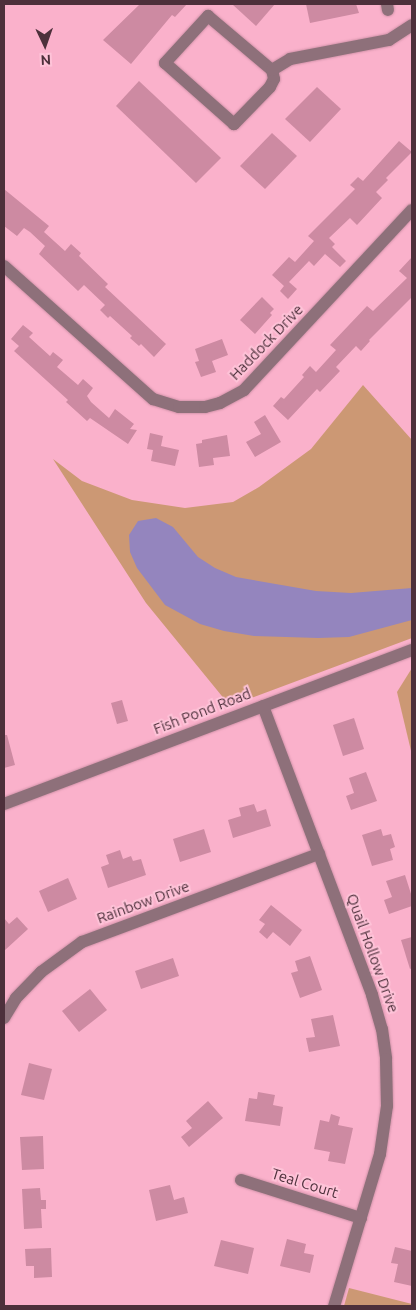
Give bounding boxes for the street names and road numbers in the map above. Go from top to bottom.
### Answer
street label: Haddock Drive [226,301,306,383]
street label: Fish Pond Road [151,684,253,738]
street label: Rainbow Drive [94,877,192,927]
street label: Quail Hollow Drive [343,891,403,1015]
street label: Teal Court [269,1164,341,1202]

